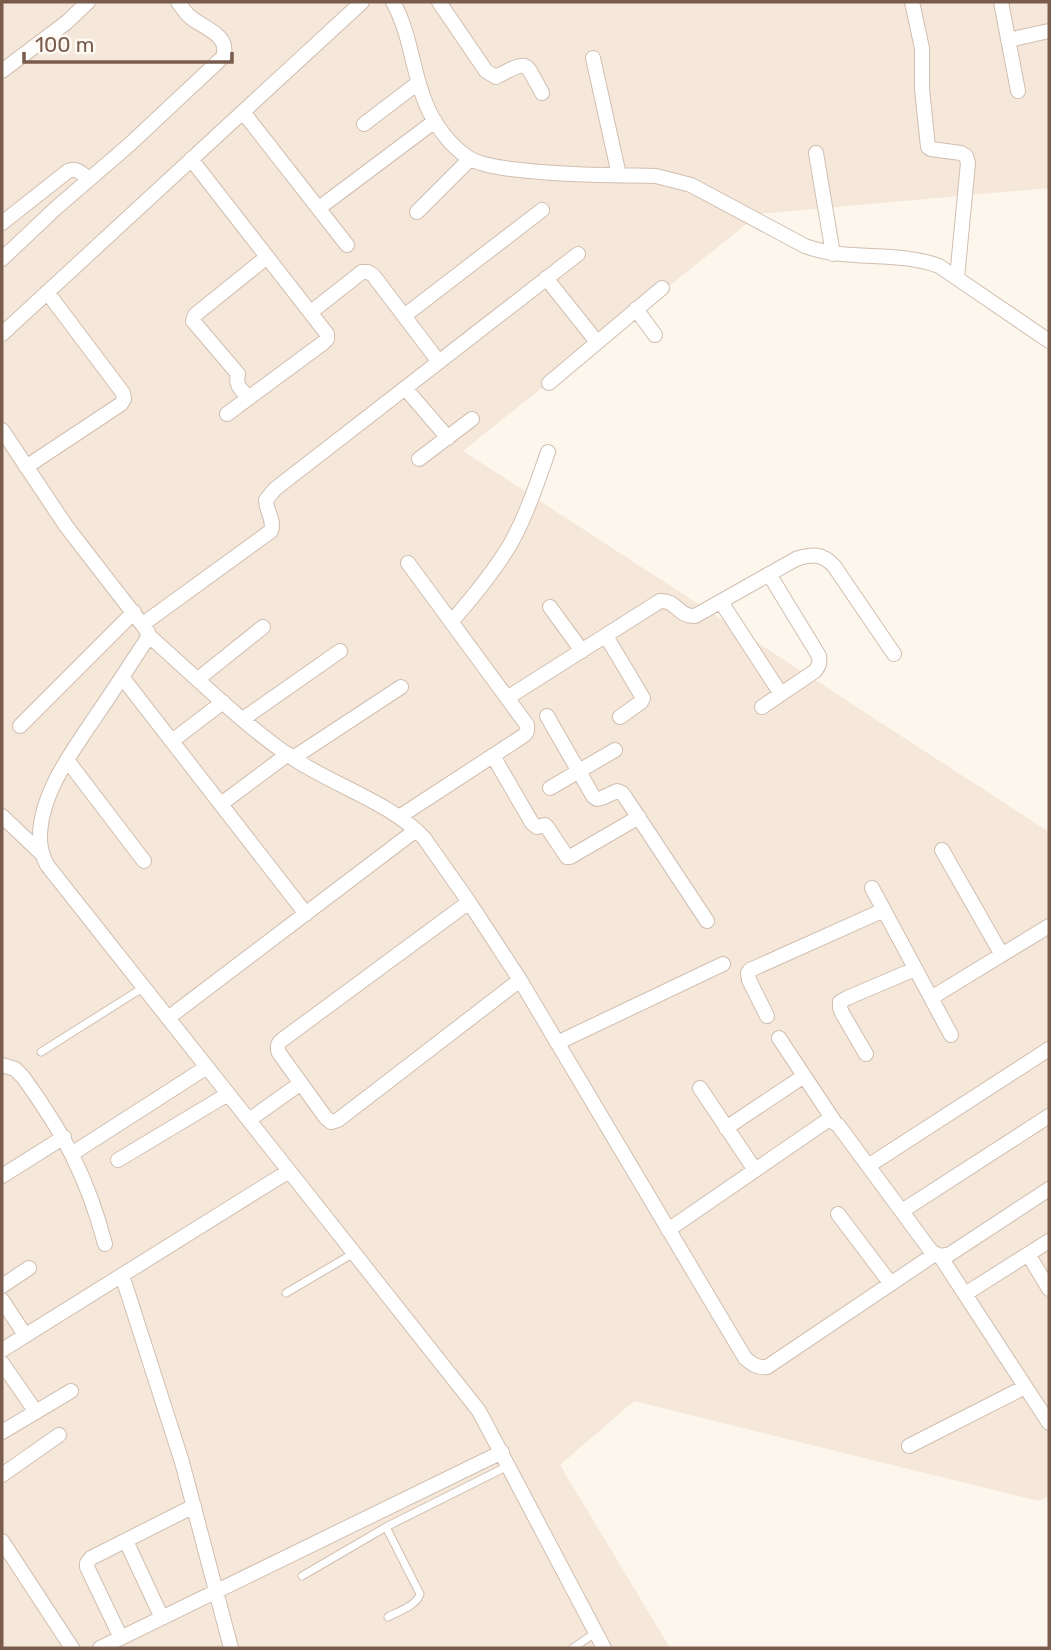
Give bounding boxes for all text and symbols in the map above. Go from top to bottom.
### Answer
scale bar [24,21,233,65]
text: 100 m [35,32,94,57]

